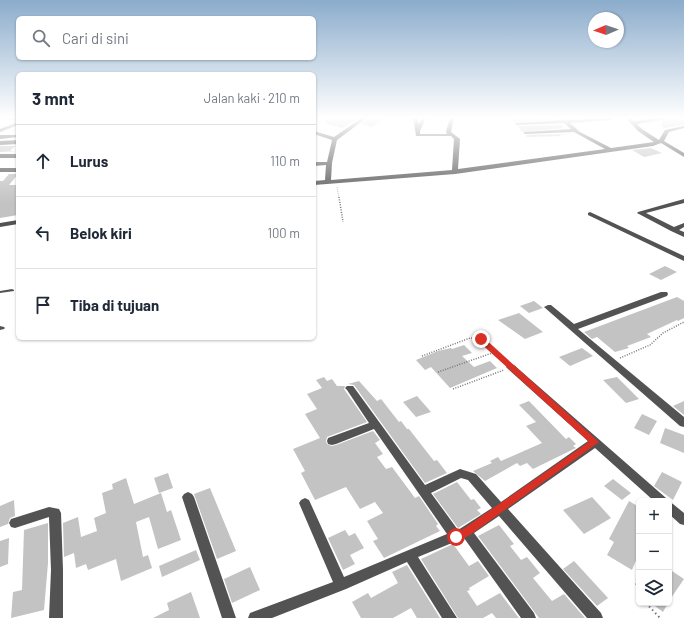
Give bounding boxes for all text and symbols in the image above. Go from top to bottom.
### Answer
north arrow [588,12,624,48]
search box [16,16,316,60]
icon: search [30,27,52,49]
text: Cari di sini [62,29,129,47]
text: 3 mnt [32,88,75,108]
text: Jalan kaki · 210 m [204,90,300,106]
icon: ahead [32,150,54,172]
text: Lurus [70,152,108,170]
text: 110 m [270,153,300,169]
icon: left [32,222,54,244]
text: Belok kiri [70,224,132,242]
text: 100 m [267,225,300,241]
icon: arrive [32,294,54,316]
text: Tiba di tujuan [70,296,159,314]
route end [472,330,490,348]
map controls [636,498,672,606]
button: + [636,498,672,534]
route start [447,528,465,546]
button: − [636,534,672,570]
button: layers [636,570,672,606]

